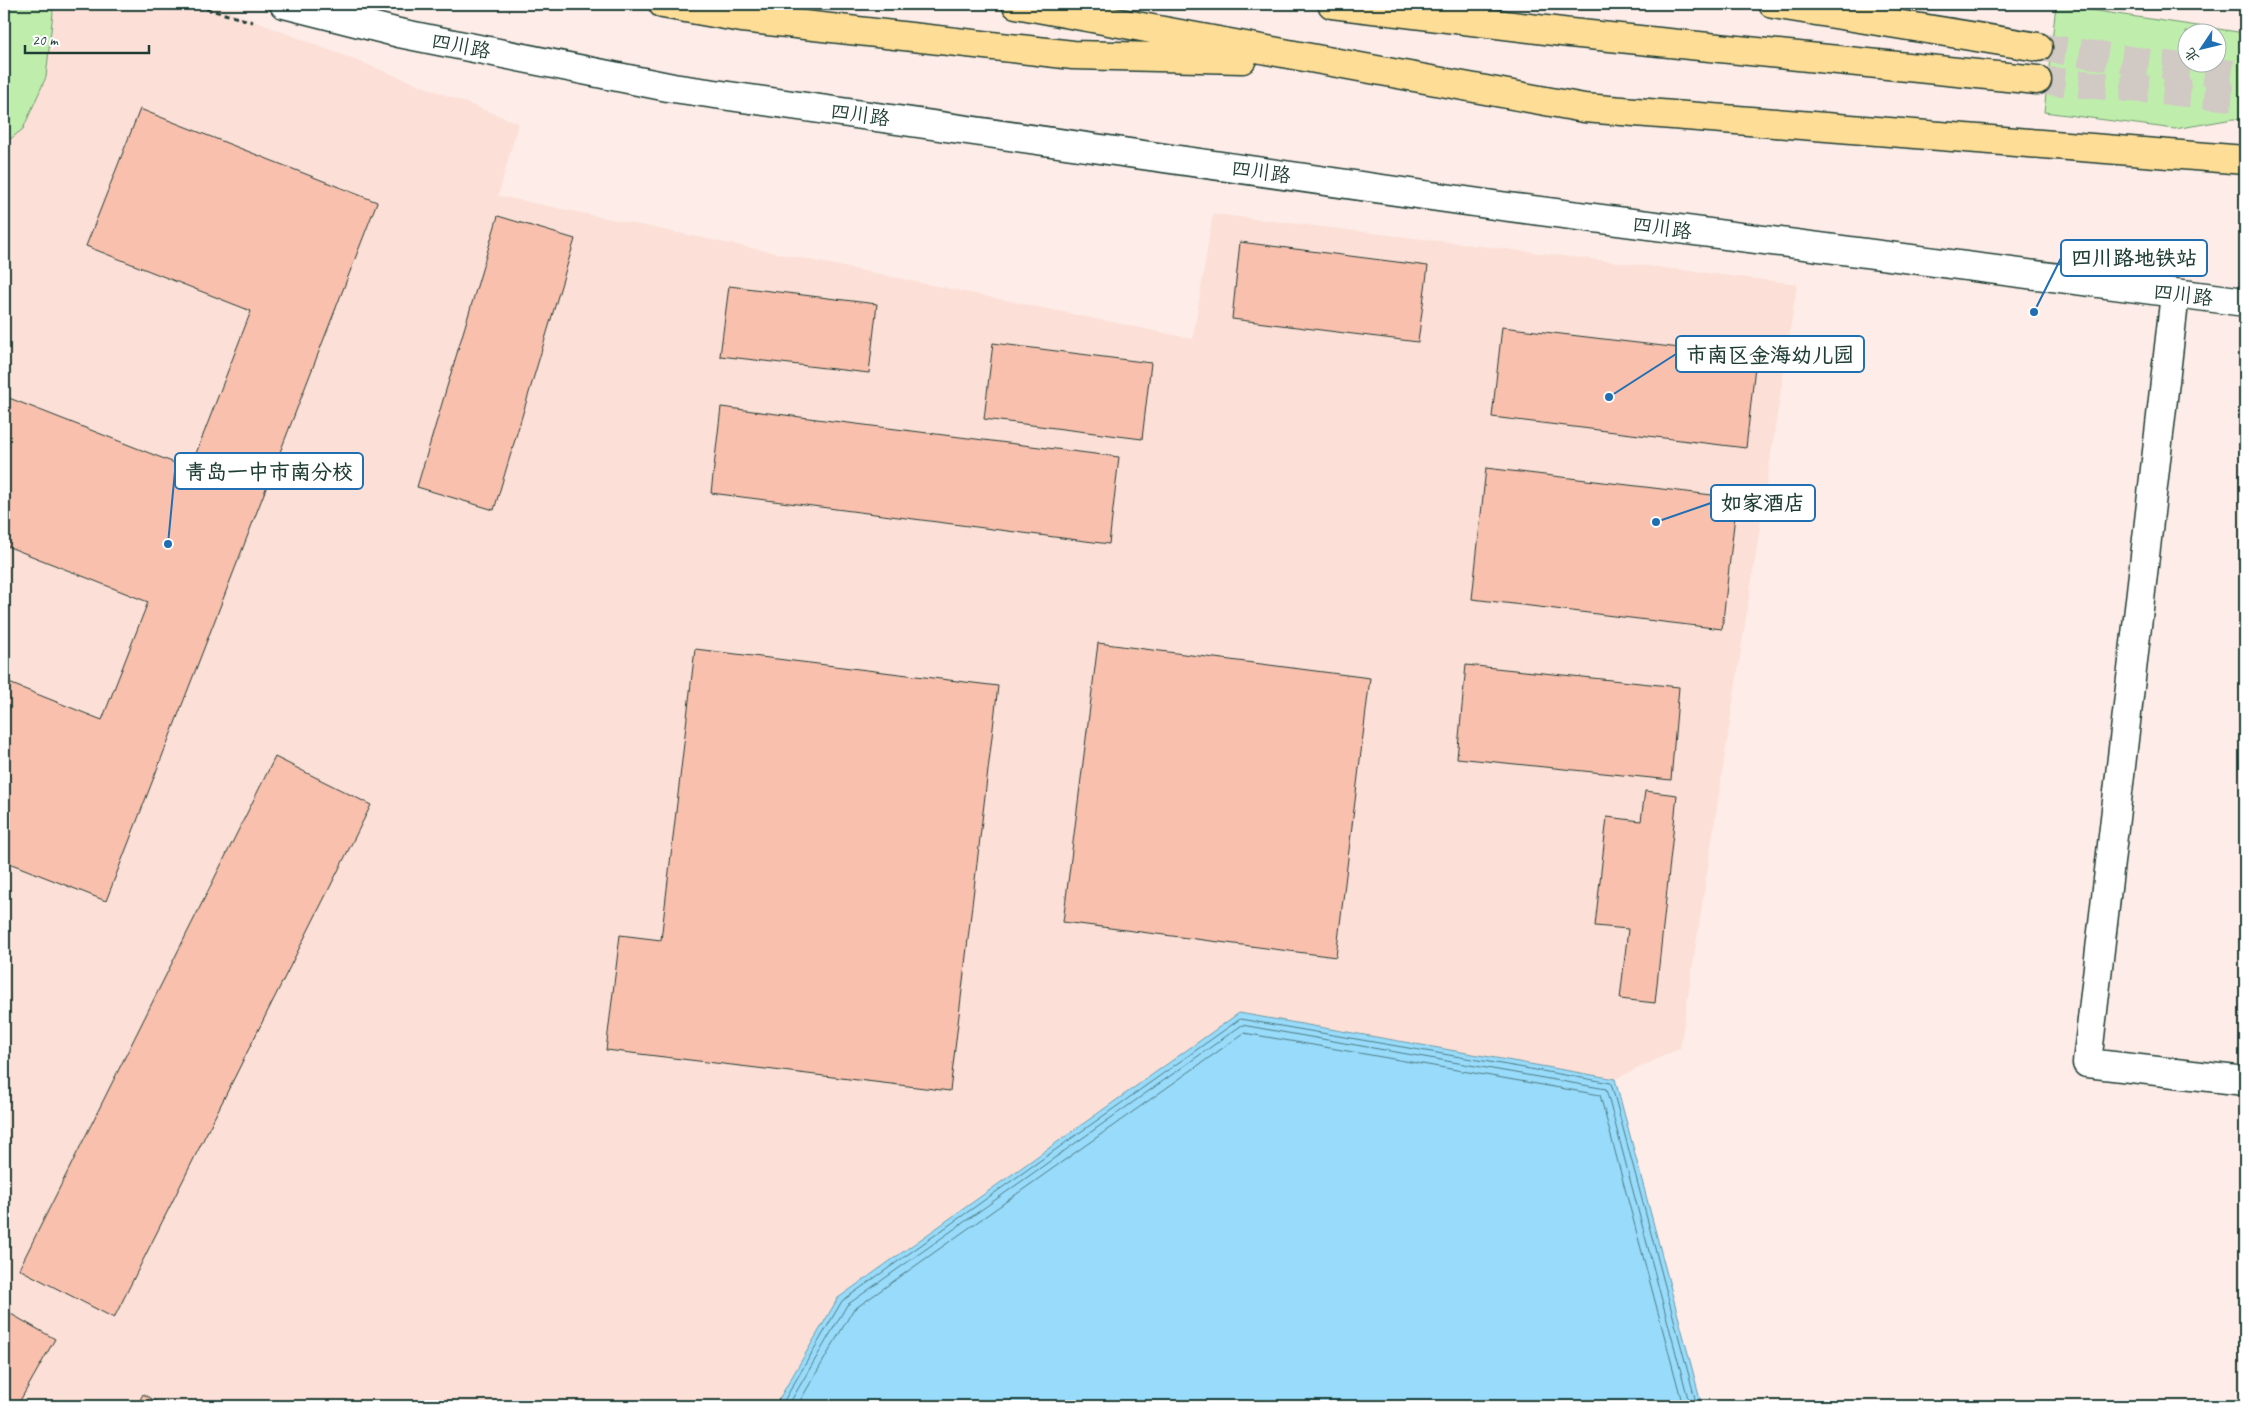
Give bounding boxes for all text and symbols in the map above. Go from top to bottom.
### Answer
scale bar [25,22,149,54]
north arrow [2176,22,2226,72]
street label: 四川路 [429,28,494,64]
text: 20 m [32,31,59,50]
text: 北 [2181,45,2203,66]
street label: 四川路 [829,98,892,132]
street label: 四川路 [1230,155,1293,189]
street label: 四川路 [1631,211,1694,245]
callout: 四川路地铁站 [2061,240,2207,276]
text: 四川路地铁站 [2071,245,2197,271]
street label: 四川路 [2152,279,2215,311]
callout: 市南区金海幼儿园 [1676,336,1864,372]
text: 市南区金海幼儿园 [1686,342,1854,368]
callout: 青岛一中市南分校 [175,453,363,489]
text: 青岛一中市南分校 [185,459,353,485]
callout: 如家酒店 [1711,485,1815,521]
text: 如家酒店 [1721,490,1805,516]

